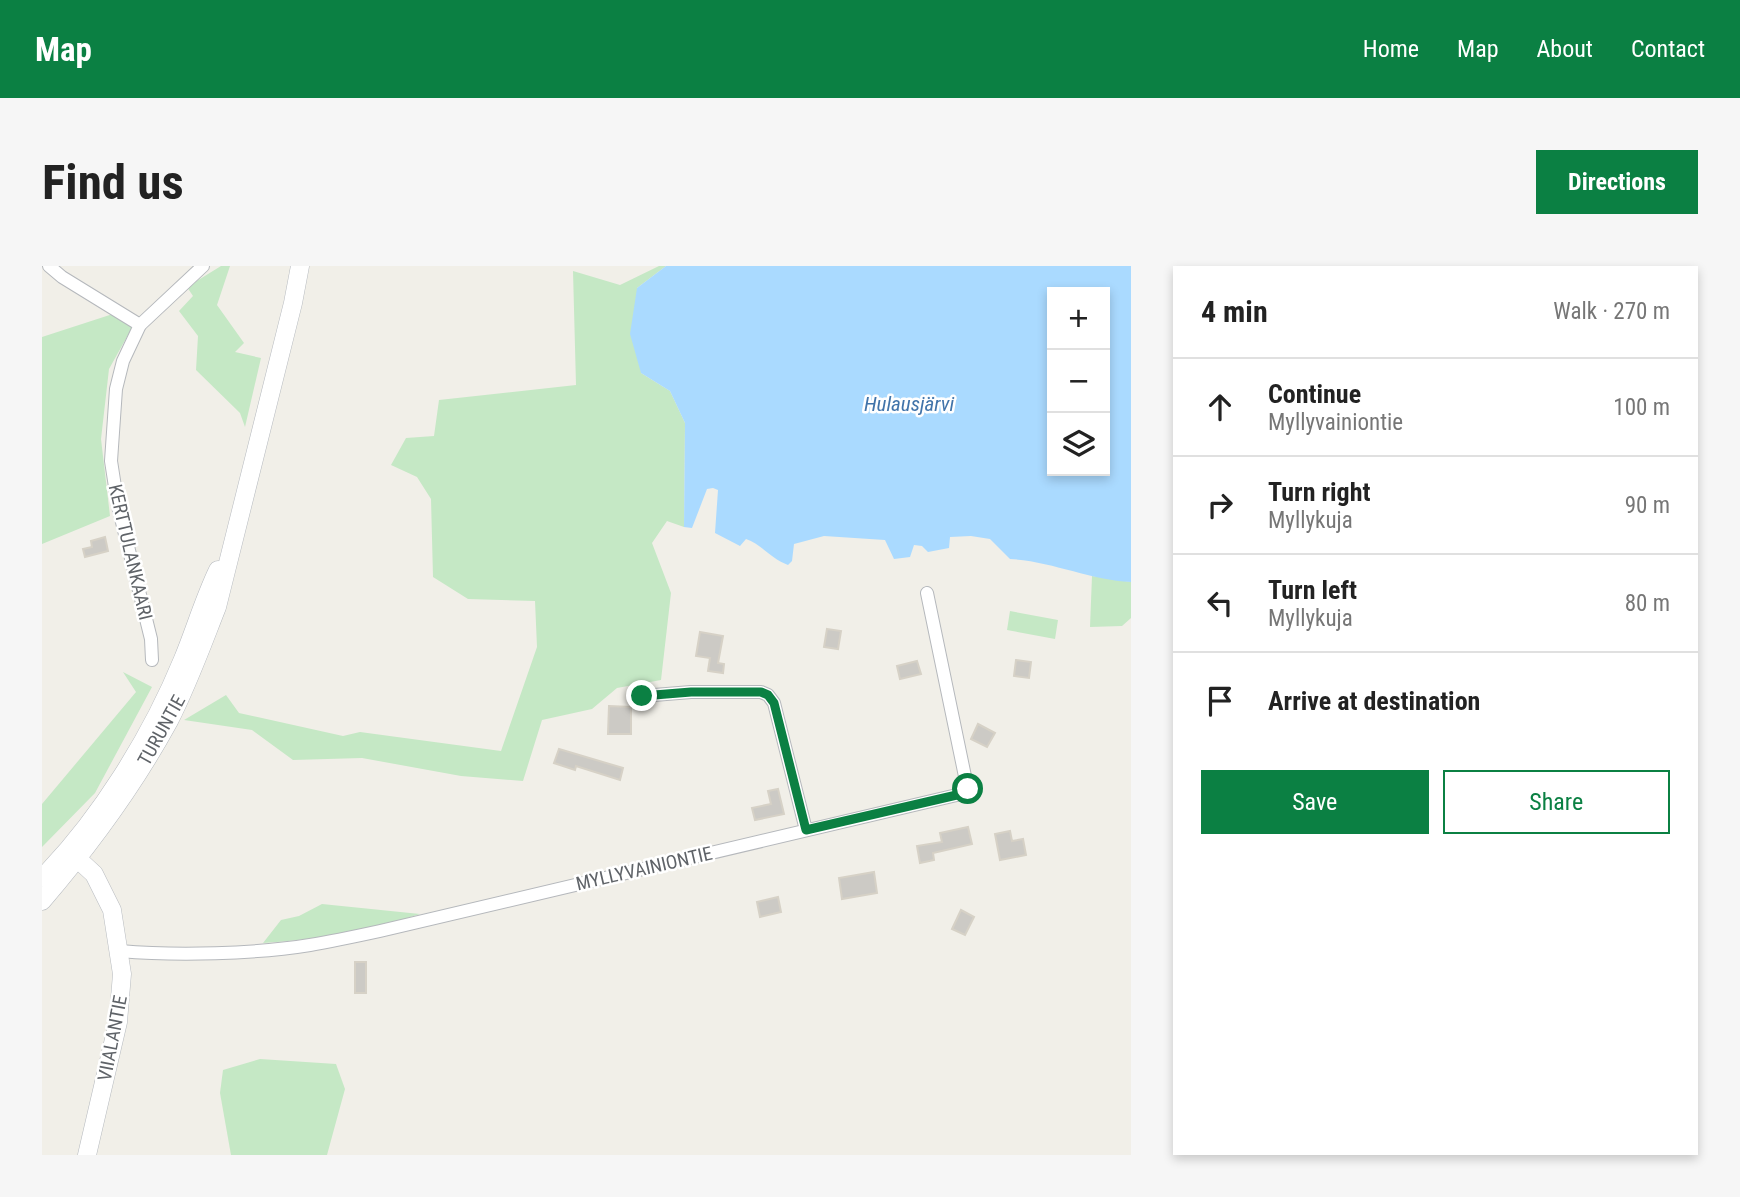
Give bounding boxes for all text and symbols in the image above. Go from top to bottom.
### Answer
text: Map [35,30,92,69]
text: Home [1363,35,1419,63]
text: Map [1457,35,1499,63]
text: About [1537,35,1593,63]
text: Contact [1631,35,1705,63]
button: Directions [1536,150,1698,214]
text: Find us [42,154,184,211]
map controls [1047,287,1110,476]
button: + [1047,287,1110,350]
text: 4 min [1201,294,1268,329]
text: Walk · 270 m [1553,298,1670,325]
button: − [1047,350,1110,413]
text: Continue [1268,379,1361,409]
icon: ahead [1201,388,1239,426]
water label: Hulausjärvi [864,392,954,416]
text: 100 m [1613,394,1670,421]
text: Myllyvainiontie [1268,409,1403,436]
button: layers [1047,413,1110,476]
text: Turn right [1268,477,1370,507]
street label: KERTTULANKAARI [104,482,157,622]
icon: right [1201,486,1239,524]
text: 90 m [1625,492,1670,519]
text: Myllykuja [1268,507,1353,534]
text: Turn left [1268,575,1357,605]
icon: left [1201,584,1239,622]
text: 80 m [1625,590,1670,617]
text: Myllykuja [1268,605,1353,632]
route end [626,680,657,711]
icon: arrive [1201,682,1239,720]
text: Arrive at destination [1268,686,1480,716]
street label: TURUNTIE [133,691,190,769]
button: Save [1201,770,1429,834]
button: Share [1443,770,1670,834]
route start [952,773,983,804]
street label: MYLLYVAINIONTIE [574,842,715,895]
street label: VIIALANTIE [93,993,132,1083]

